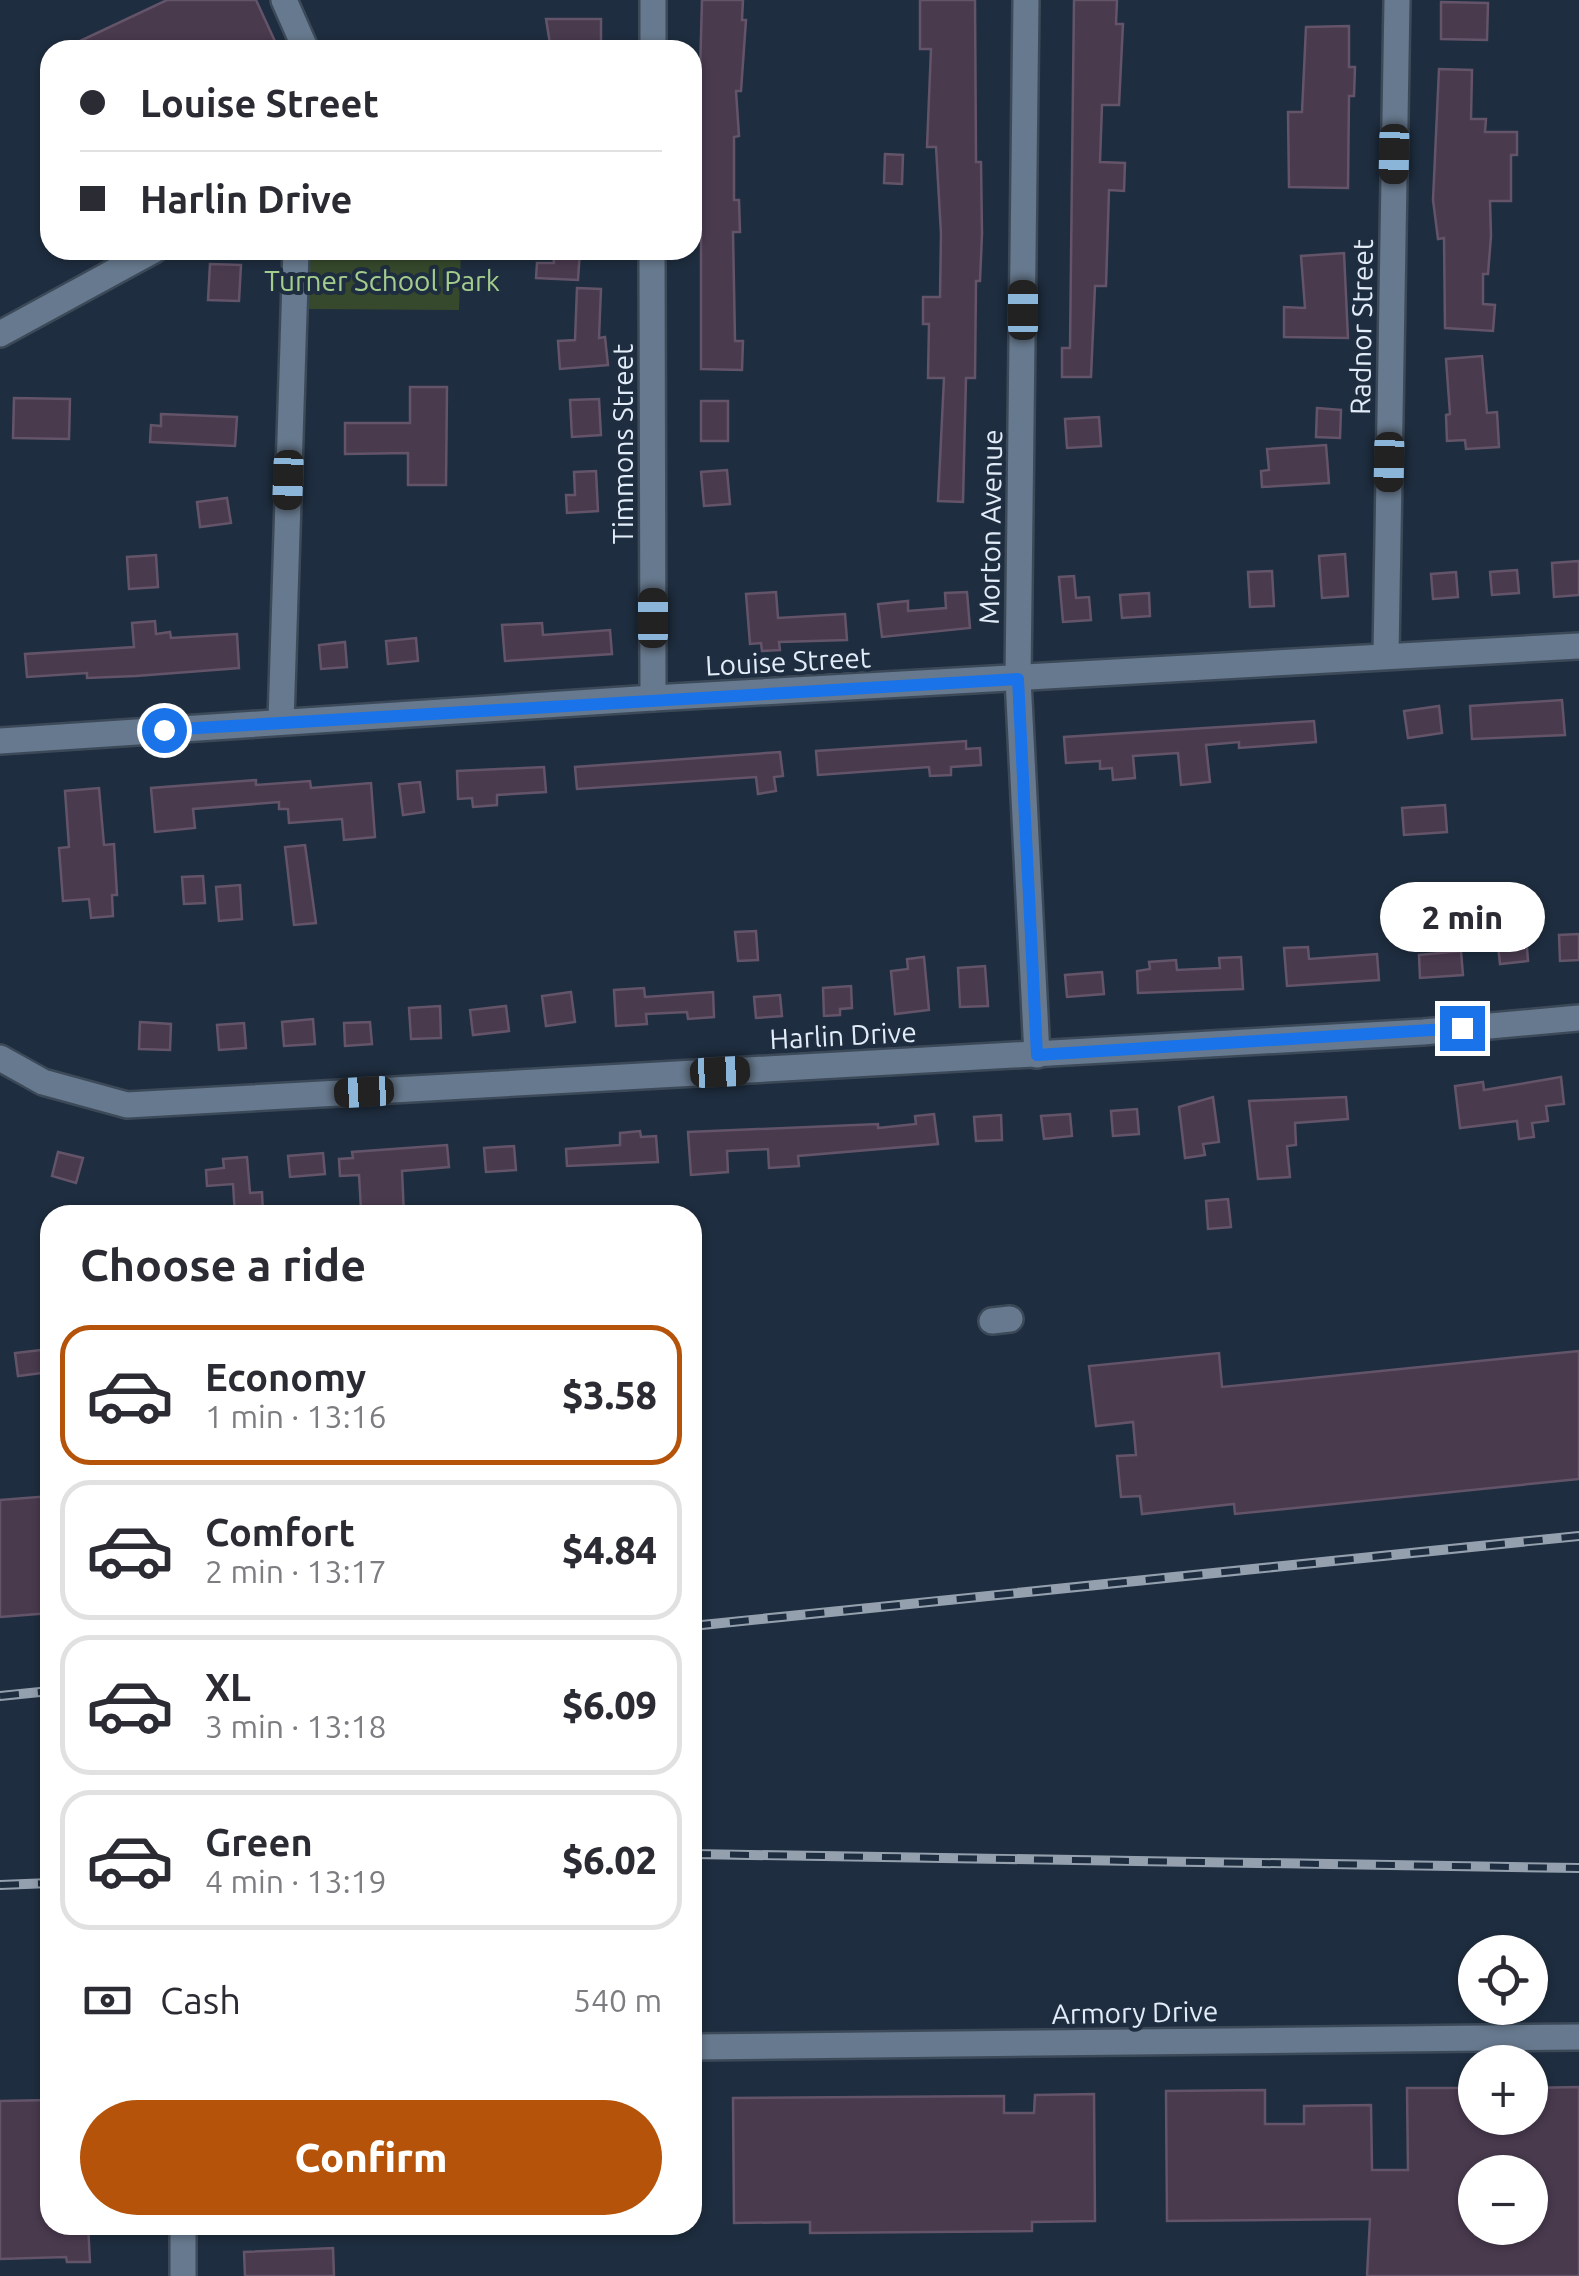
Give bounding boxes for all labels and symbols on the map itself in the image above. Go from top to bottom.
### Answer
car [1378,124,1410,184]
street label: Radnor Street [1344,239,1378,415]
park label: Turner School Park [264,265,500,296]
car [1008,280,1038,340]
street label: Timmons Street [607,344,638,544]
street label: Morton Avenue [973,429,1007,625]
car [1373,432,1405,492]
car [272,449,304,511]
car [638,588,668,648]
street label: Louise Street [704,641,872,681]
route start [142,708,187,753]
callout: 2 min [1380,883,1544,953]
route end [1440,1006,1485,1051]
street label: Harlin Drive [769,1016,917,1054]
car [689,1055,751,1089]
car [333,1075,395,1109]
street label: Armory Drive [1051,1995,1219,2029]

